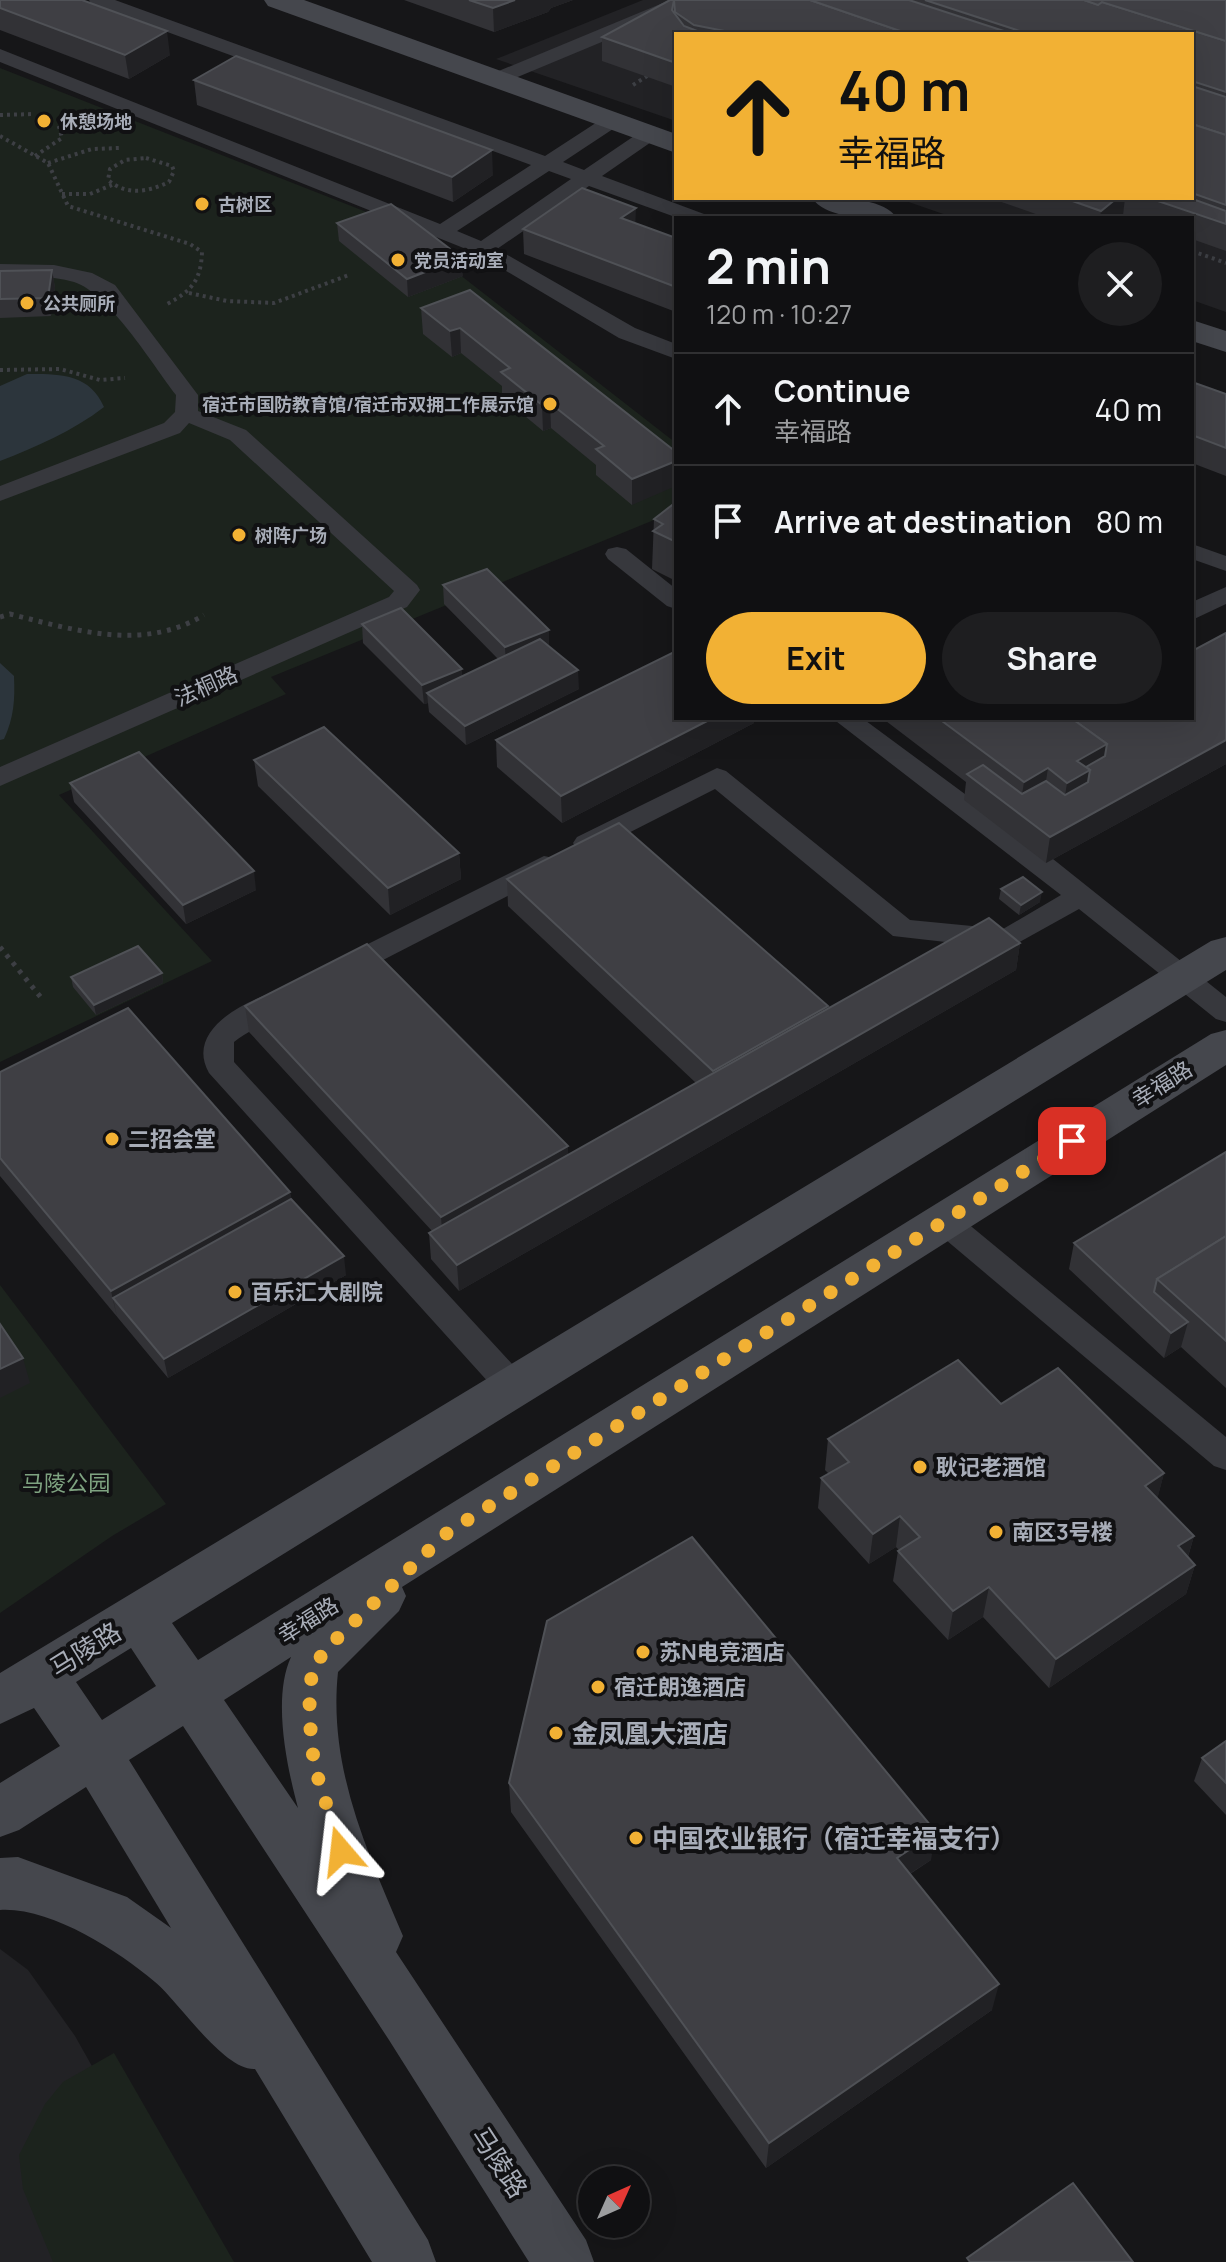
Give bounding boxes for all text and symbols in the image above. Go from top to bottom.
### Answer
text: 40 m [838,51,970,128]
icon: ahead [706,64,810,168]
place label: 休憩场地 [60,109,132,133]
marker: 休憩场地 [35,112,53,130]
text: 幸福路 [838,128,946,177]
place label: 古树区 [218,192,272,216]
marker: 古树区 [193,195,211,213]
text: 2 min [706,233,831,298]
button: close [1078,242,1162,326]
place label: 党员活动室 [414,248,504,272]
marker: 党员活动室 [389,251,407,269]
place label: 公共厕所 [43,291,115,315]
marker: 公共厕所 [18,294,36,312]
text: 120 m · 10:27 [706,296,852,332]
text: Continue [774,370,910,411]
icon: ahead [706,387,750,431]
text: 40 m [1095,389,1162,430]
place label: 宿迁市国防教育馆/宿迁市双拥工作展示馆 [202,392,534,416]
marker: 宿迁市国防教育馆/宿迁市双拥工作展示馆 [541,395,559,413]
text: 幸福路 [774,413,852,449]
icon: arrive [706,499,750,543]
text: Arrive at destination [774,501,1072,542]
text: 80 m [1096,501,1163,542]
place label: 树阵广场 [255,523,327,547]
marker: 树阵广场 [230,526,248,544]
button: Exit [706,612,926,704]
button: Share [942,612,1162,704]
street label: 法桐路 [170,659,242,713]
street label: 幸福路 [1126,1054,1198,1114]
pin [1038,1107,1106,1175]
icon: arrive [1050,1119,1094,1163]
place label: 二招会堂 [128,1124,216,1154]
marker: 二招会堂 [103,1130,121,1148]
place label: 百乐汇大剧院 [251,1277,383,1307]
marker: 百乐汇大剧院 [226,1283,244,1301]
place label: 耿记老酒馆 [936,1452,1046,1482]
marker: 耿记老酒馆 [911,1458,929,1476]
park label: 马陵公园 [22,1468,110,1498]
place label: 南区3号楼 [1012,1517,1113,1547]
marker: 南区3号楼 [987,1523,1005,1541]
street label: 幸福路 [272,1590,344,1650]
street label: 马陵路 [42,1613,128,1685]
place label: 苏N电竞酒店 [659,1637,785,1667]
marker: 苏N电竞酒店 [634,1643,652,1661]
place label: 宿迁朗逸酒店 [614,1672,746,1702]
marker: 宿迁朗逸酒店 [589,1678,607,1696]
place label: 金凤凰大酒店 [572,1715,728,1751]
marker: 金凤凰大酒店 [547,1724,565,1742]
position arrow [299,1809,383,1893]
place label: 中国农业银行（宿迁幸福支行） [652,1820,1016,1856]
marker: 中国农业银行（宿迁幸福支行） [627,1829,645,1847]
street label: 马陵路 [464,2119,536,2205]
north arrow [578,2166,650,2238]
map controls [578,2166,650,2238]

